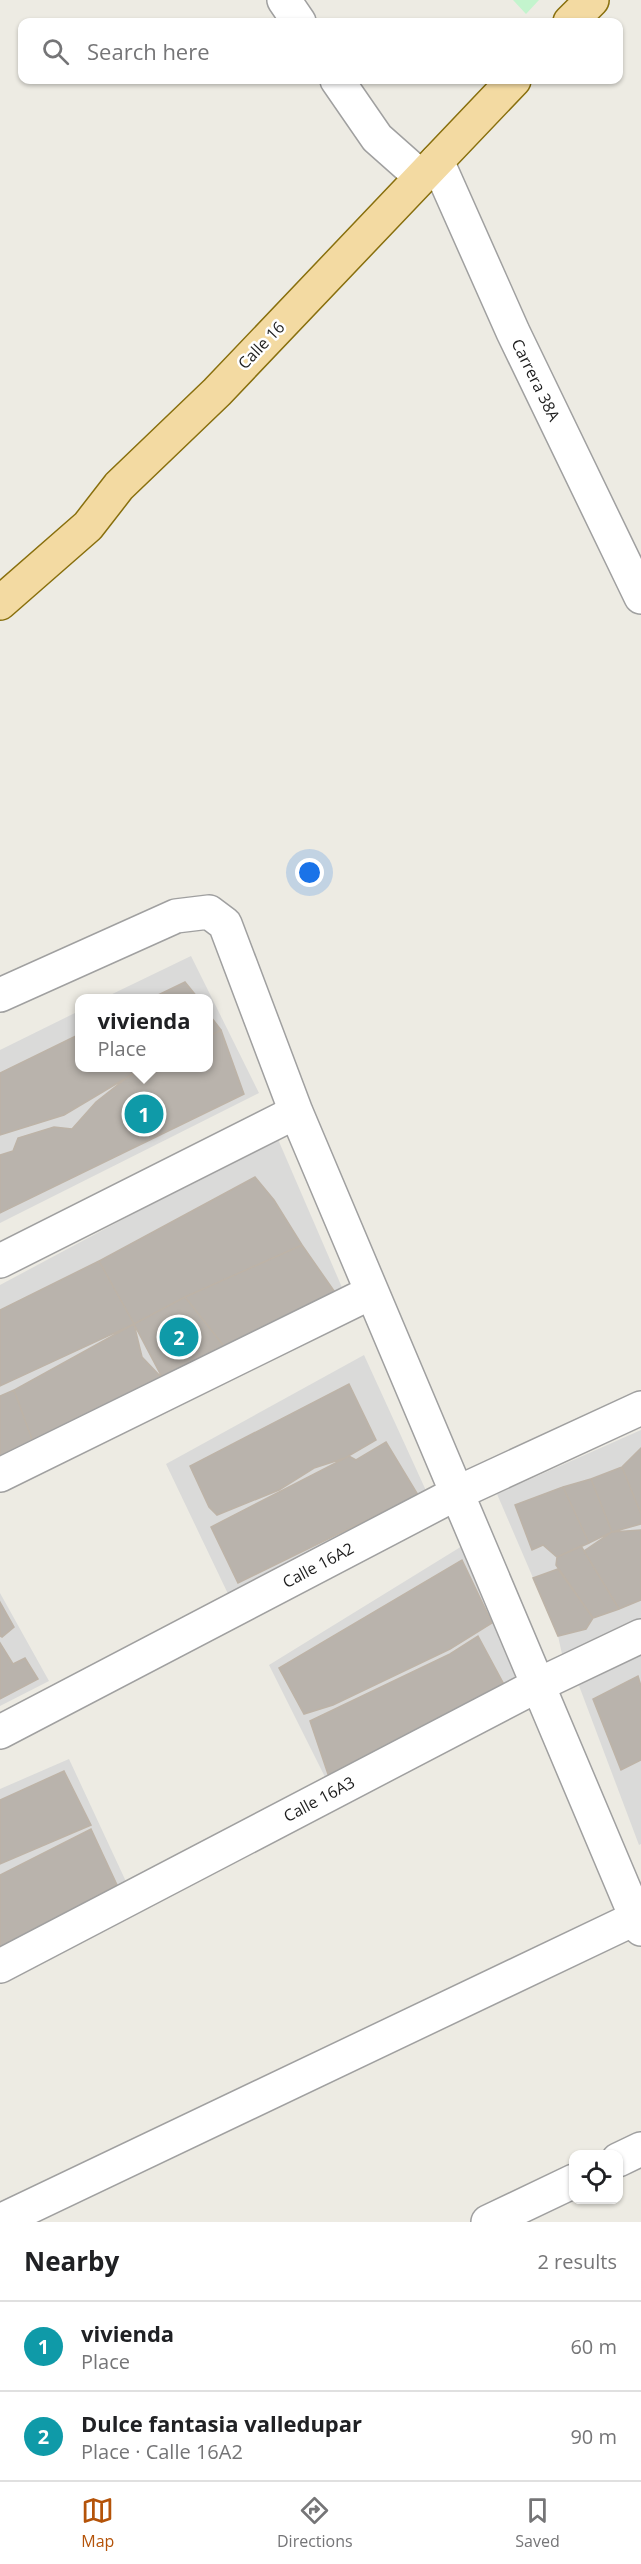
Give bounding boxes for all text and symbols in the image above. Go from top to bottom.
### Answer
search box [18,18,623,84]
icon: search [39,35,72,68]
text: Search here [87,36,210,66]
street label: Calle 16 [233,316,289,374]
street label: Carrera 38A [507,335,566,426]
your location [295,858,324,887]
popup [75,994,213,1072]
text: vivienda [97,1005,191,1035]
text: Place [97,1035,146,1062]
pin: 1 [124,1092,164,1136]
pin: 2 [160,1314,198,1360]
street label: Calle 16A2 [279,1537,357,1593]
street label: Calle 16A3 [280,1771,358,1827]
map controls [569,2150,623,2204]
button: locate [569,2150,623,2204]
text: Nearby [24,2243,119,2279]
text: 2 results [537,2248,617,2275]
text: vivienda [81,2318,174,2348]
text: 1 [38,2333,49,2360]
text: 60 m [570,2333,617,2360]
text: Place [81,2348,130,2375]
text: Dulce fantasia valledupar [81,2408,362,2438]
text: 2 [38,2423,49,2450]
text: 90 m [570,2423,617,2450]
text: Place · Calle 16A2 [81,2438,243,2465]
tab: Map [81,2494,114,2552]
tab: Directions [277,2494,353,2552]
tab: Saved [515,2494,560,2552]

